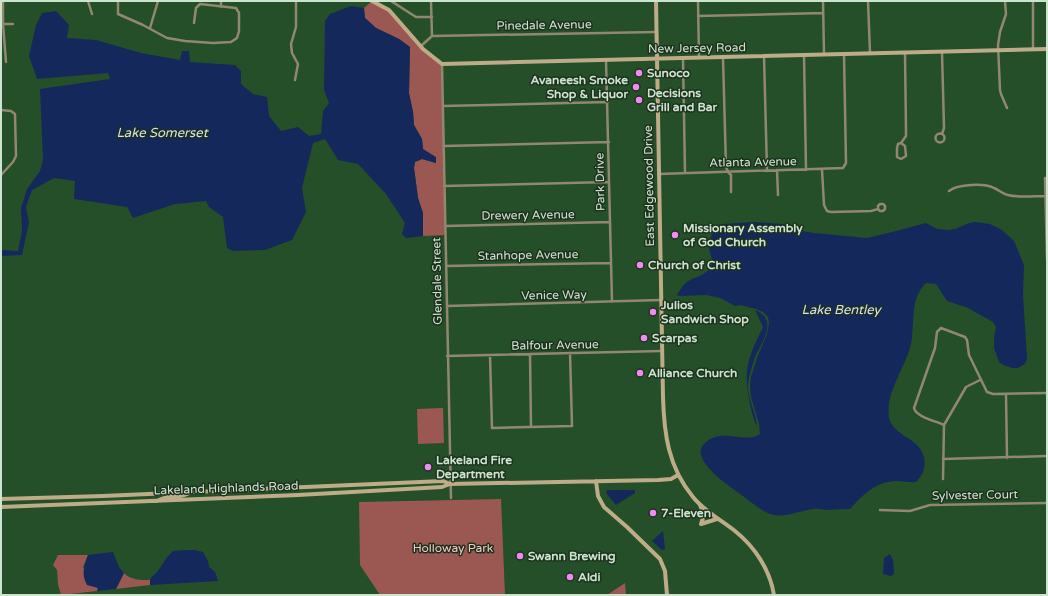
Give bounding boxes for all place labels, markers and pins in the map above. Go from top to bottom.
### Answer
place label: Sunoco [647,66,690,80]
marker: Sunoco [634,68,644,78]
place label: Avaneesh Smoke Shop & Liquor [531,73,628,102]
marker: Avaneesh Smoke Shop & Liquor [631,82,641,92]
place label: Decisions Grill and Bar [647,86,718,114]
marker: Decisions Grill and Bar [634,95,644,105]
place label: Missionary Assembly of God Church [683,221,803,249]
marker: Missionary Assembly of God Church [670,230,680,240]
place label: Church of Christ [648,258,741,272]
marker: Church of Christ [635,260,645,270]
place label: Julios Sandwich Shop [660,298,749,327]
marker: Julios Sandwich Shop [648,307,658,317]
place label: Scarpas [652,331,697,346]
marker: Scarpas [639,333,649,343]
place label: Alliance Church [648,366,737,380]
marker: Alliance Church [635,368,645,378]
place label: Lakeland Fire Department [436,453,512,482]
marker: Lakeland Fire Department [423,462,433,472]
place label: 7-Eleven [661,506,711,520]
marker: 7-Eleven [648,508,658,518]
place label: Swann Brewing [528,549,616,564]
marker: Swann Brewing [515,551,525,561]
place label: Aldi [578,570,600,584]
marker: Aldi [565,572,575,582]

